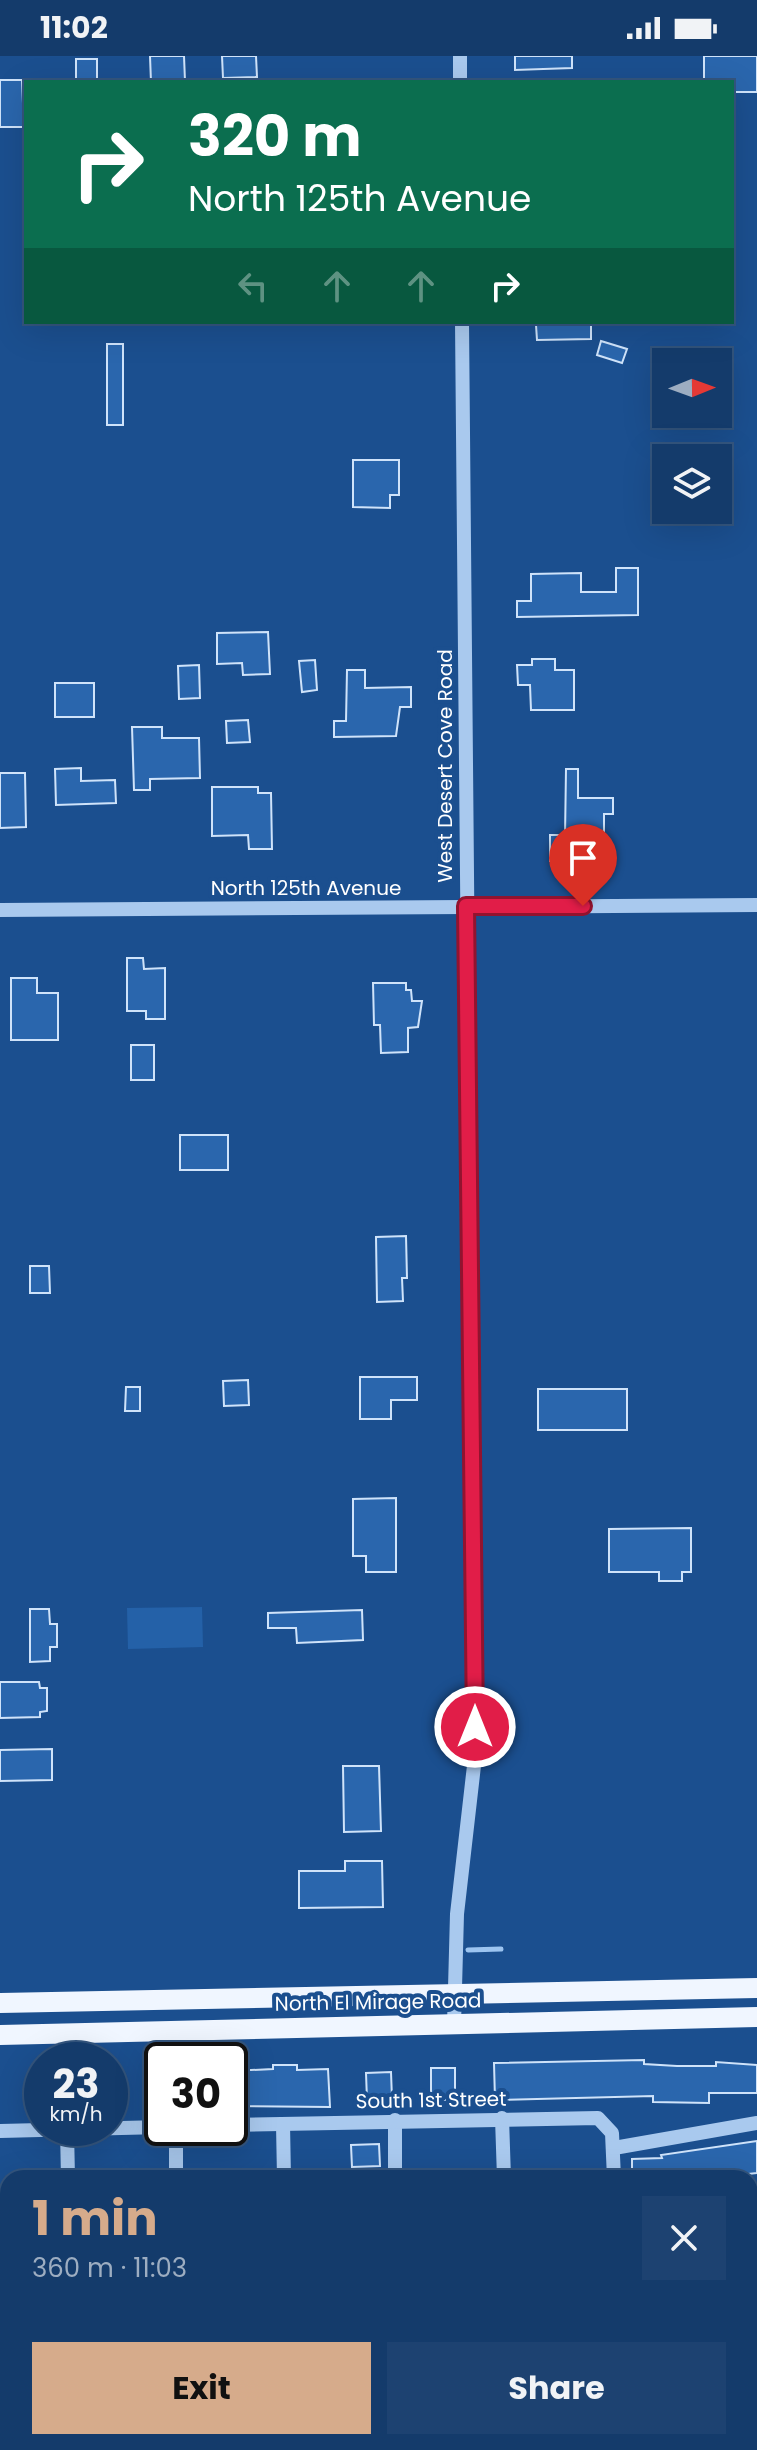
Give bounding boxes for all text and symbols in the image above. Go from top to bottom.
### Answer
text: 11:02 [40,6,108,49]
text: 320 m [188,97,362,176]
icon: right [56,112,160,216]
text: North 125th Avenue [188,173,531,224]
icon: left [231,264,275,308]
icon: ahead [315,264,359,308]
icon: ahead [399,264,443,308]
icon: right [483,264,527,308]
north arrow [652,348,732,428]
map controls [652,348,732,524]
button: layers [652,444,732,524]
street label: West Desert Cove Road [431,649,459,883]
pin [549,824,617,906]
icon: arrive [561,836,605,880]
street label: North 125th Avenue [211,874,401,902]
position arrow [433,1685,517,1769]
street label: North El Mirage Road [274,1986,482,2018]
speed limit sign: 30 [144,2042,248,2146]
text: 23 [52,2056,100,2112]
street label: South 1st Street [355,2085,507,2115]
text: km/h [49,2100,103,2128]
text: 1 min [32,2185,158,2252]
button: close [642,2196,726,2280]
text: 360 m · 11:03 [32,2250,187,2286]
button: Exit [32,2342,371,2434]
button: Share [387,2342,726,2434]

